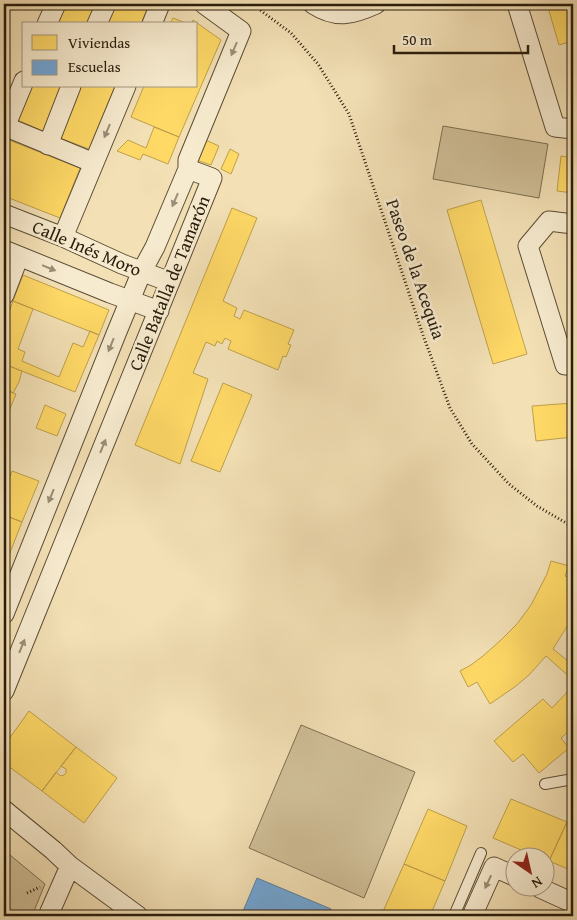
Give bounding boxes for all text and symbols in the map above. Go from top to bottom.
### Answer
legend [22,22,198,88]
scale bar [394,22,528,54]
text: 50 m [402,29,433,50]
text: Viviendas [68,32,130,53]
one-way arrow [230,42,238,57]
text: Escuelas [68,56,121,77]
one-way arrow [103,124,111,139]
street label: Calle Batalla de Tamarón [121,191,217,375]
one-way arrow [170,193,178,208]
street label: Paseo de la Acequia [379,195,453,343]
street label: Calle Inés Moro [28,213,146,283]
one-way arrow [42,264,57,272]
one-way arrow [107,338,115,353]
one-way arrow [100,439,107,454]
one-way arrow [47,489,55,504]
one-way arrow [18,638,26,653]
north arrow [504,848,554,898]
text: N [527,872,547,894]
one-way arrow [483,875,491,889]

